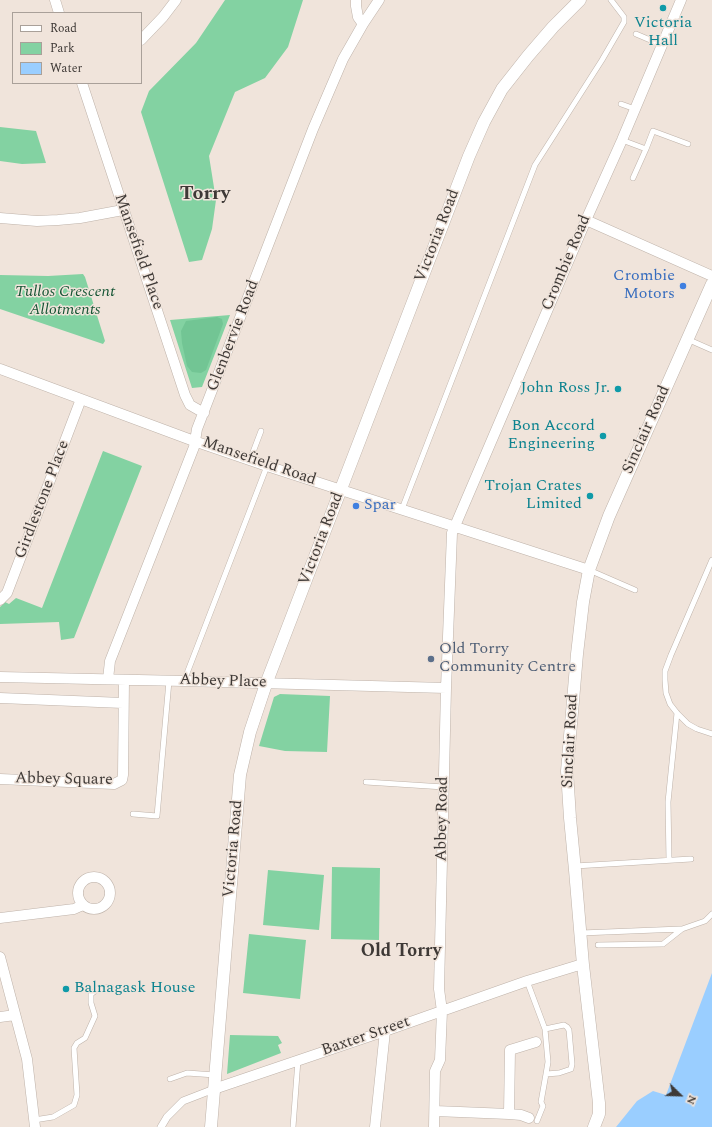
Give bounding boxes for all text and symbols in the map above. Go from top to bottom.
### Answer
marker: Victoria Hall [658,3,668,13]
legend [12,12,142,84]
place label: Victoria Hall [634,14,692,52]
text: Road [50,19,77,38]
text: Park [50,39,75,58]
text: Water [50,59,82,78]
district label: Torry [180,183,230,207]
street label: Victoria Road [411,187,465,285]
street label: Mansefield Place [109,192,167,312]
street label: Crombie Road [538,212,596,314]
place label: Crombie Motors [613,267,675,305]
street label: Glenbervie Road [204,278,264,394]
marker: Crombie Motors [678,281,688,291]
park label: Tullos Crescent Allotments [15,283,115,321]
place label: John Ross Jr. [520,379,610,399]
street label: Sinclair Road [619,383,675,477]
marker: John Ross Jr. [613,384,623,394]
place label: Bon Accord Engineering [507,417,595,455]
marker: Bon Accord Engineering [598,431,608,441]
street label: Mansefield Road [200,434,318,490]
street label: Girdlestone Place [12,438,74,562]
place label: Trojan Crates Limited [484,477,582,515]
street label: Victoria Road [295,490,349,588]
marker: Trojan Crates Limited [585,491,595,501]
place label: Spar [364,496,396,516]
marker: Spar [351,501,361,511]
place label: Old Torry Community Centre [439,640,576,678]
marker: Old Torry Community Centre [426,654,436,664]
street label: Abbey Place [179,671,267,693]
street label: Sinclair Road [559,693,583,789]
street label: Abbey Square [15,770,113,790]
street label: Abbey Road [433,776,453,862]
street label: Victoria Road [220,799,248,899]
district label: Old Torry [361,941,441,963]
place label: Balnagask House [74,979,195,999]
marker: Balnagask House [61,984,71,994]
street label: Baxter Street [319,1013,413,1061]
north arrow [660,1075,700,1115]
text: N [682,1092,701,1107]

